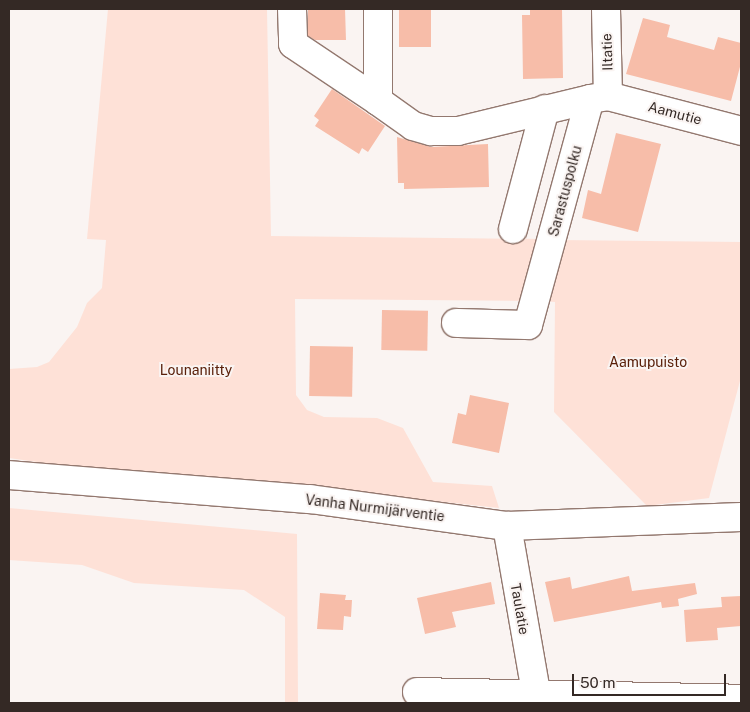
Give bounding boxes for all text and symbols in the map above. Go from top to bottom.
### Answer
street label: Iltatie [598,33,616,71]
street label: Aamutie [646,98,704,128]
street label: Sarastuspolku [545,144,585,238]
park label: Aamupuisto [609,354,687,370]
park label: Lounaniitty [160,362,232,378]
street label: Vanha Nurmijärventie [304,491,446,525]
street label: Taulatie [507,582,533,636]
scale bar [575,664,729,696]
text: 50 m [580,674,615,691]

